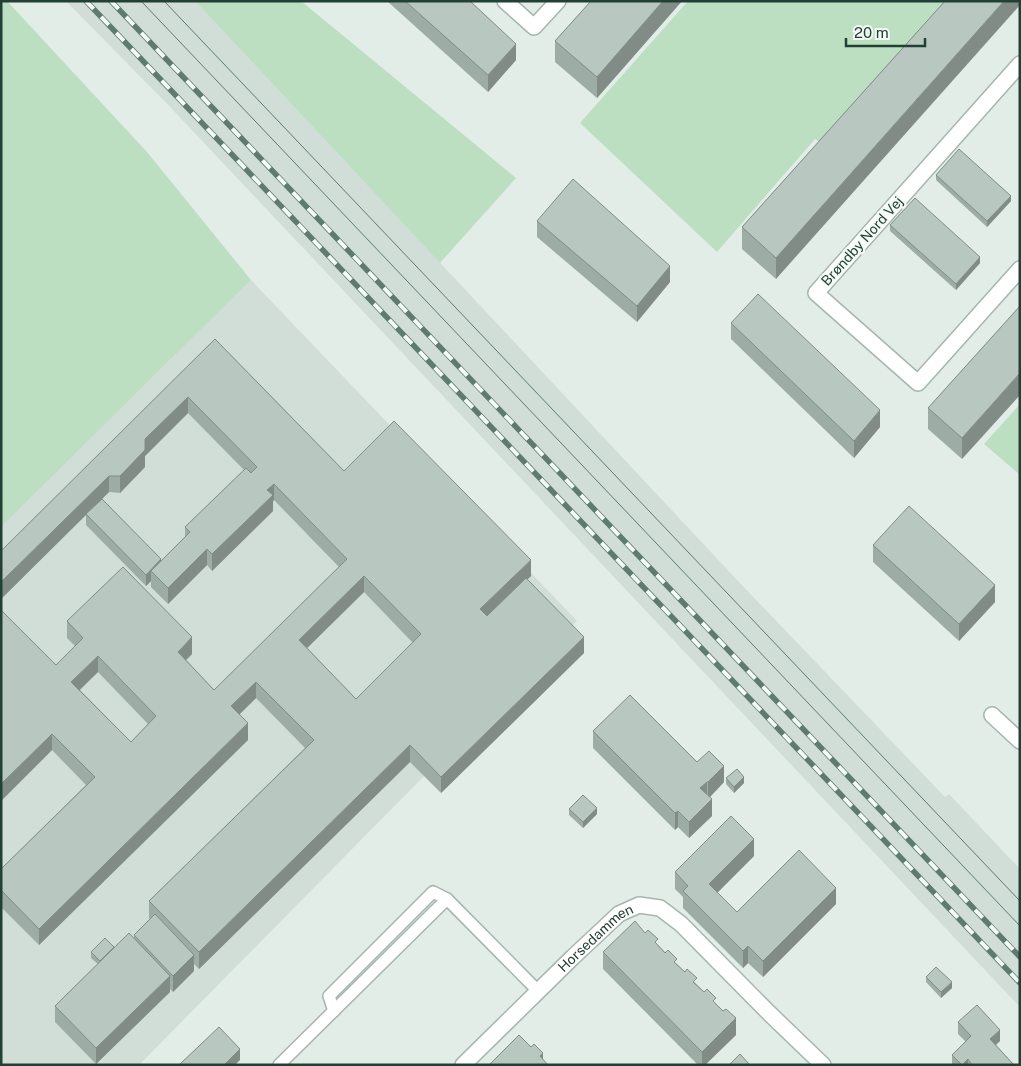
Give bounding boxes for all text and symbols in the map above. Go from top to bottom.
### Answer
scale bar [846,15,925,47]
text: 20 m [854,24,889,41]
street label: Brøndby Nord Vej [818,193,906,289]
street label: Horsedammen [555,901,636,975]

